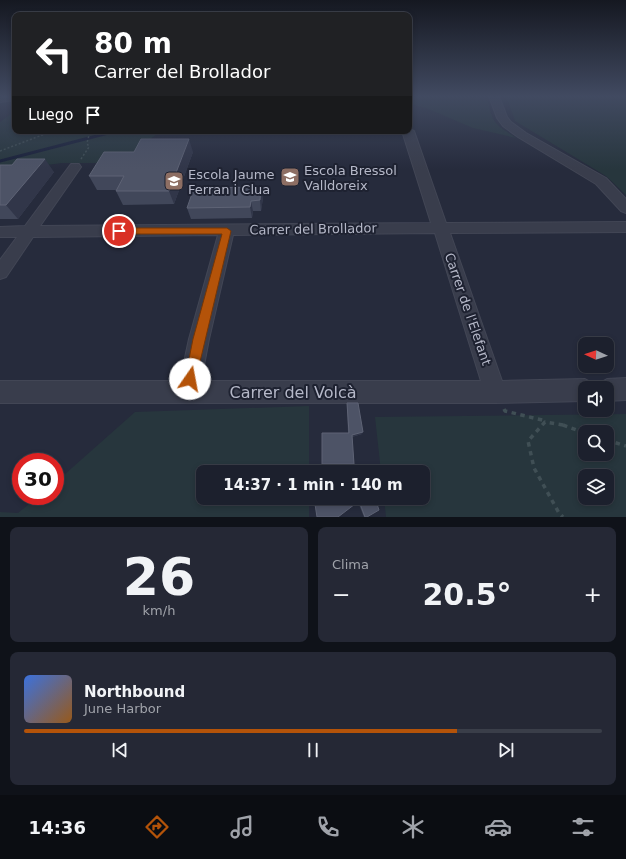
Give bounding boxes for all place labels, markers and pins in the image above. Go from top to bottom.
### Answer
place label: Escola Bressol Valldoreix [304,163,397,193]
school or university icon: Escola Bressol Valldoreix [279,166,301,188]
place label: Escola Jaume Ferran i Clua [188,167,275,197]
school or university icon: Escola Jaume Ferran i Clua [163,170,185,192]
pin [102,214,136,248]

